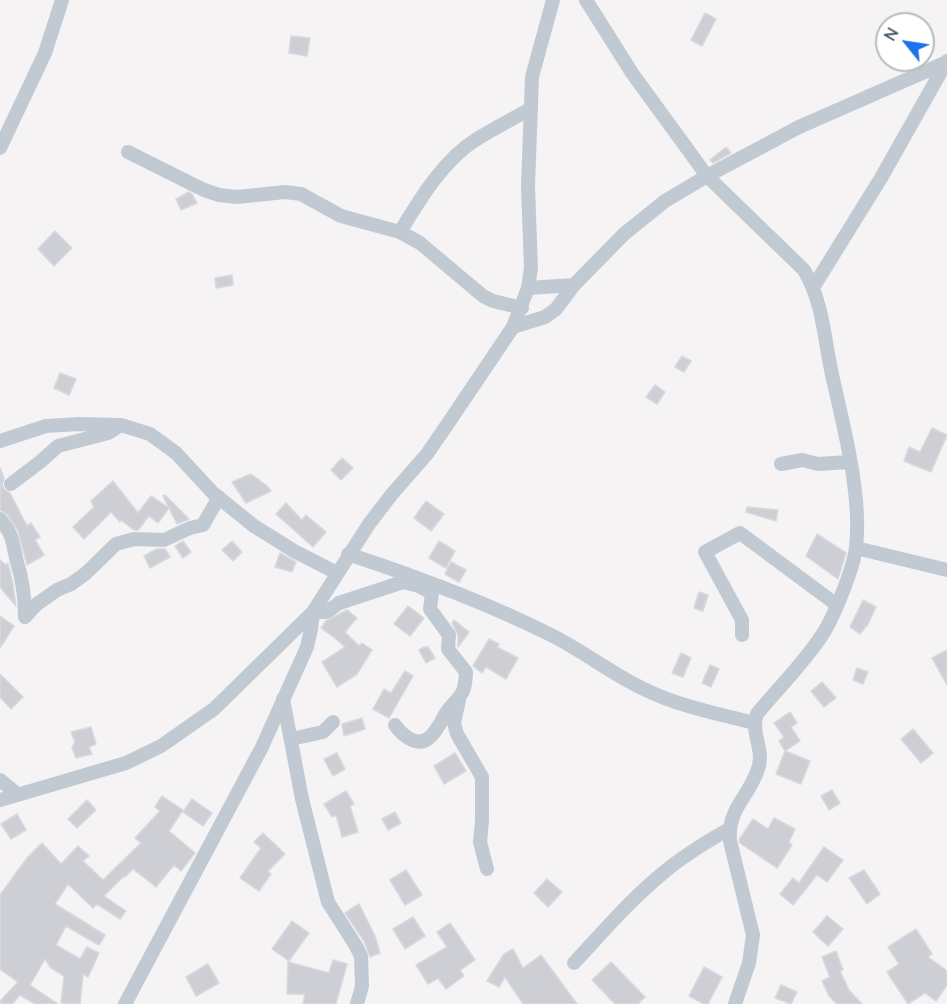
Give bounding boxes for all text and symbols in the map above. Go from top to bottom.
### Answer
north arrow [875,12,935,72]
text: N [880,24,903,44]

